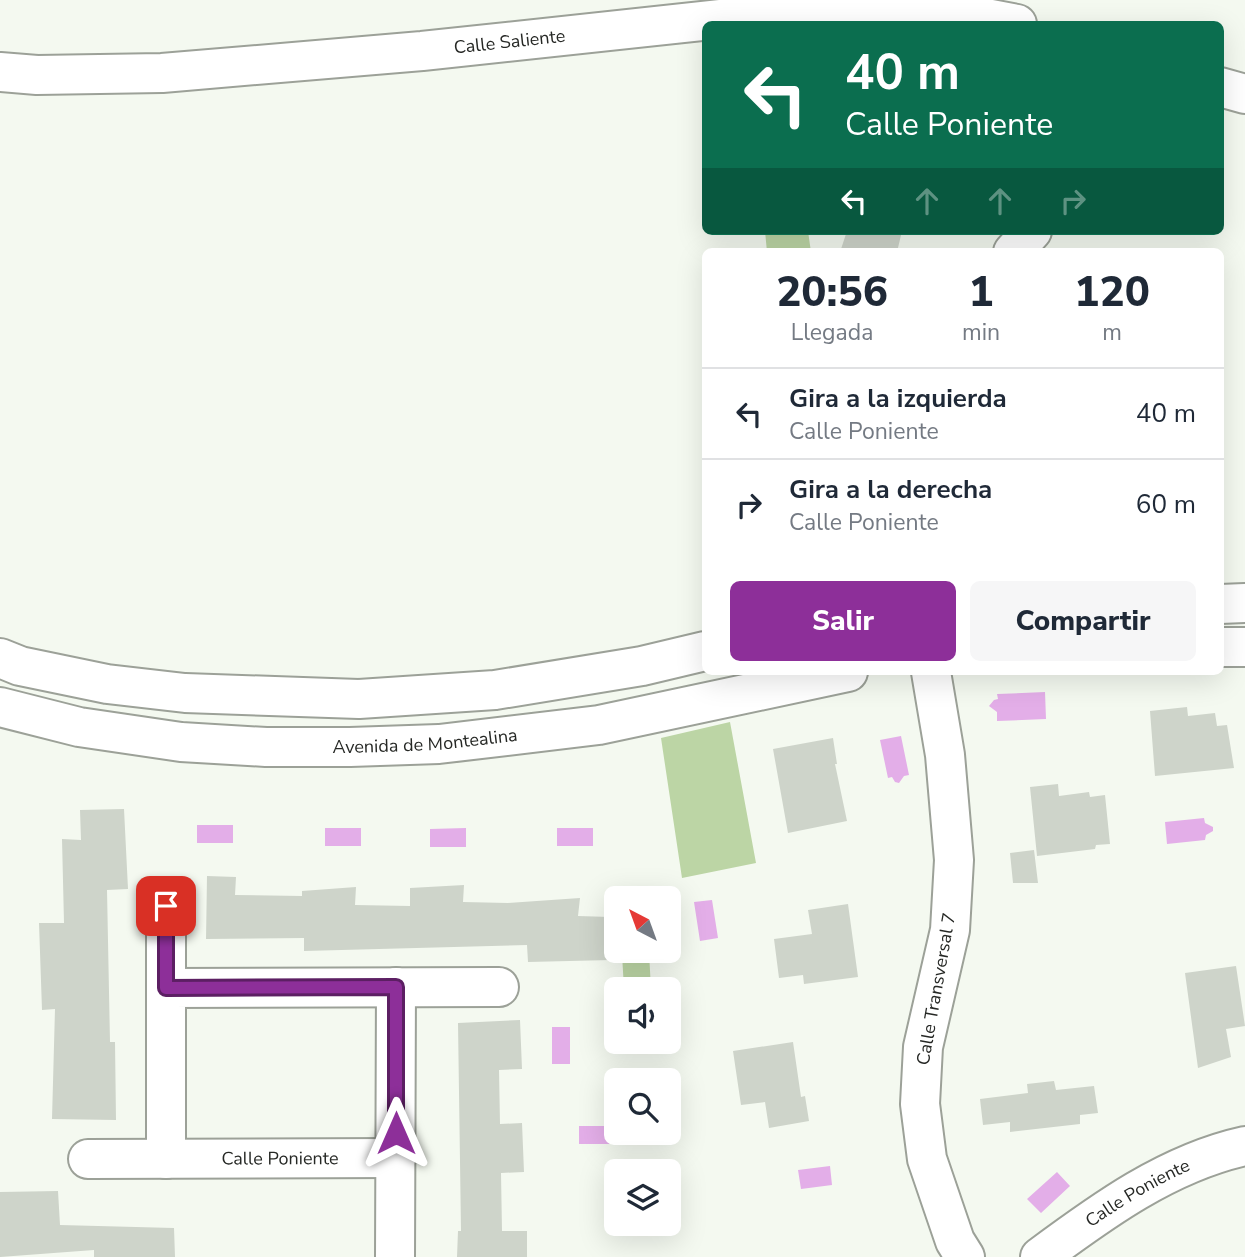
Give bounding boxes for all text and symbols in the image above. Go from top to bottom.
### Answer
street label: Calle Saliente [453,24,566,60]
text: 40 m [845,39,960,106]
icon: left [730,49,821,140]
text: Calle Poniente [845,103,1053,146]
icon: left [835,182,873,220]
icon: ahead [908,182,946,220]
icon: ahead [981,182,1019,220]
icon: right [1054,182,1092,220]
text: 20:56 [776,264,888,321]
text: 1 [968,264,994,321]
text: 120 [1074,264,1150,321]
text: Llegada [791,317,873,348]
text: min [962,317,1000,348]
text: m [1102,317,1122,348]
text: Gira a la izquierda [789,381,1007,416]
icon: left [730,395,768,433]
text: 40 m [1136,396,1196,431]
text: Calle Poniente [789,416,939,447]
text: Gira a la derecha [789,472,992,507]
icon: right [730,486,768,524]
text: 60 m [1136,487,1196,522]
text: Calle Poniente [789,507,939,538]
button: Salir [730,581,956,661]
button: Compartir [970,581,1196,661]
street label: Avenida de Montealina [333,723,519,759]
pin [136,876,196,936]
north arrow [604,886,681,962]
map controls [604,886,681,1236]
icon: arrive [147,887,185,925]
street label: Calle Transversal 7 [911,911,961,1067]
button: sound [604,977,681,1054]
button: search [604,1068,681,1145]
position arrow [359,1096,433,1170]
street label: Calle Poniente [221,1146,339,1171]
street label: Calle Poniente [1080,1153,1193,1233]
button: layers [604,1159,681,1236]

